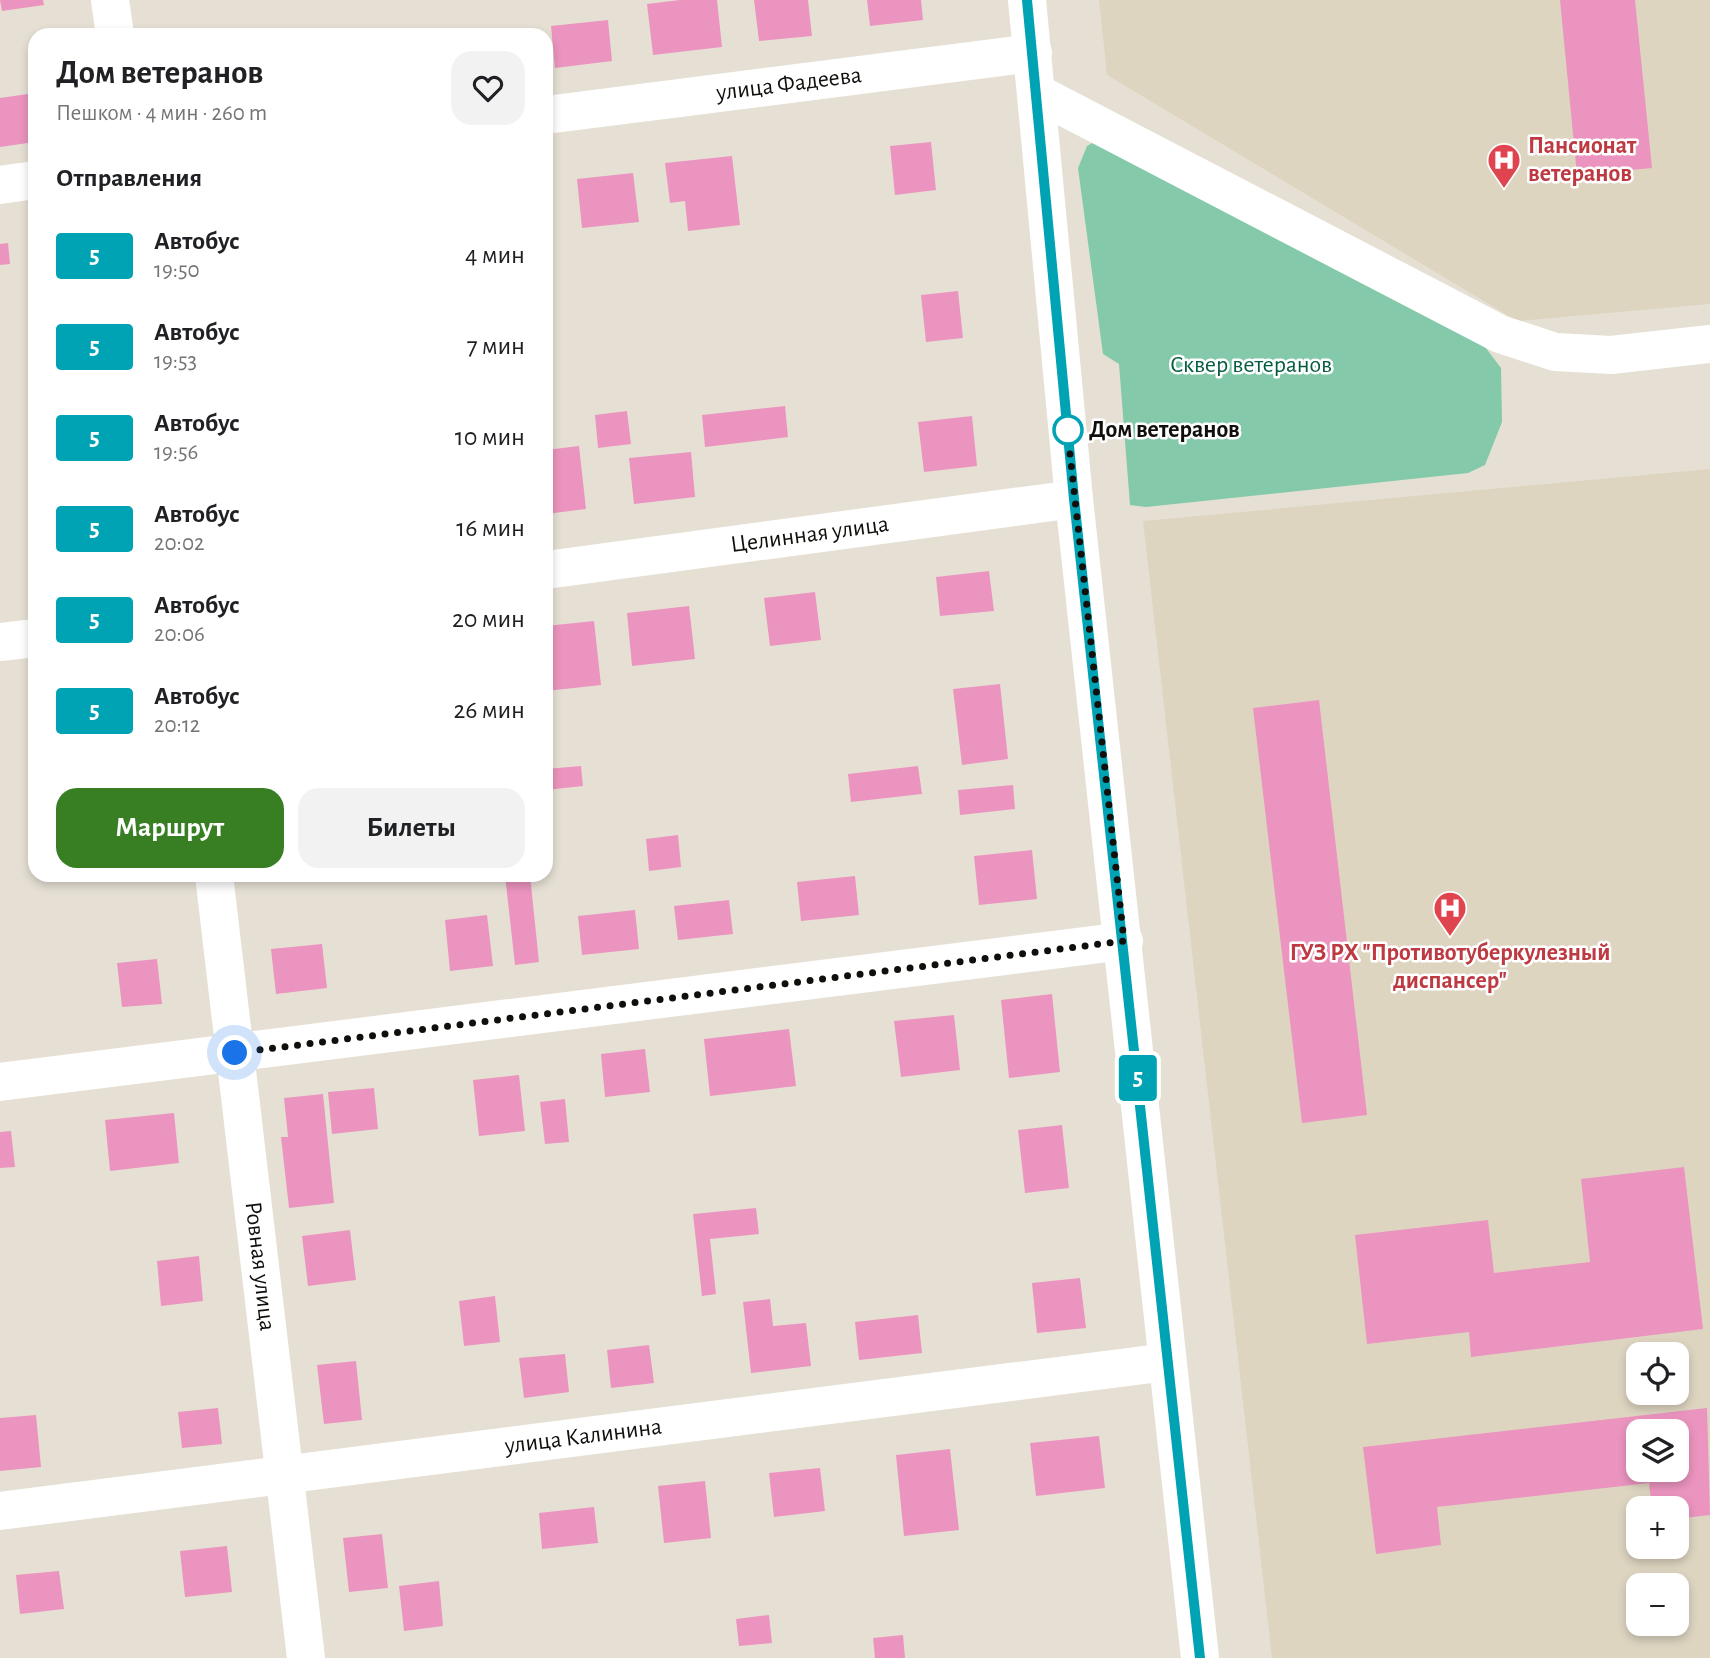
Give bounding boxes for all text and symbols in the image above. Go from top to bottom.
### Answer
button: heart [451,51,525,125]
text: Дом ветеранов [56,57,263,90]
street label: улица Фадеева [714,63,863,105]
text: Пешком · 4 мин · 260 m [56,102,267,125]
place label: Пансионат ветеранов [1528,134,1637,186]
hospital icon: Пансионат ветеранов [1485,141,1523,190]
text: Отправления [56,165,202,191]
text: Автобус [154,228,240,254]
text: 4 мин [465,242,525,268]
text: 5 [89,244,100,268]
text: 19:50 [154,259,200,282]
text: Автобус [154,319,240,345]
text: 7 мин [467,333,525,359]
text: 5 [89,335,100,359]
text: 19:53 [154,350,197,373]
park label: Сквер ветеранов [1170,353,1332,377]
text: Автобус [154,410,240,436]
marker: Дом ветеранов [1053,415,1083,445]
place label: Дом ветеранов [1089,418,1240,442]
text: 10 мин [455,424,525,450]
text: 5 [89,426,100,450]
text: 19:56 [154,441,198,464]
text: Автобус [154,501,240,527]
street label: Целинная улица [729,512,890,557]
text: 16 мин [456,515,525,541]
text: 5 [89,517,100,541]
text: 20:02 [154,532,205,555]
text: Автобус [154,592,240,618]
text: 20 мин [452,606,525,632]
text: 5 [89,608,100,632]
text: 20:06 [154,623,205,646]
text: Автобус [154,683,240,709]
text: 26 мин [453,697,525,723]
text: 5 [89,699,100,723]
text: 20:12 [154,714,200,737]
button: Маршрут [56,788,284,868]
button: Билеты [298,788,525,868]
hospital icon: ГУЗ РХ "Противотуберкулезный диспансер" [1431,889,1469,938]
place label: ГУЗ РХ "Противотуберкулезный диспансер" [1290,941,1610,993]
your location [217,1035,252,1070]
line badge: 5 [1115,1055,1161,1101]
text: 5 [1133,1066,1143,1090]
street label: Ровная улица [240,1200,279,1332]
map controls [1626,1342,1689,1636]
button: locate [1626,1342,1689,1405]
street label: улица Калинина [502,1415,663,1459]
button: layers [1626,1419,1689,1482]
button: + [1626,1496,1689,1559]
button: − [1626,1573,1689,1636]

